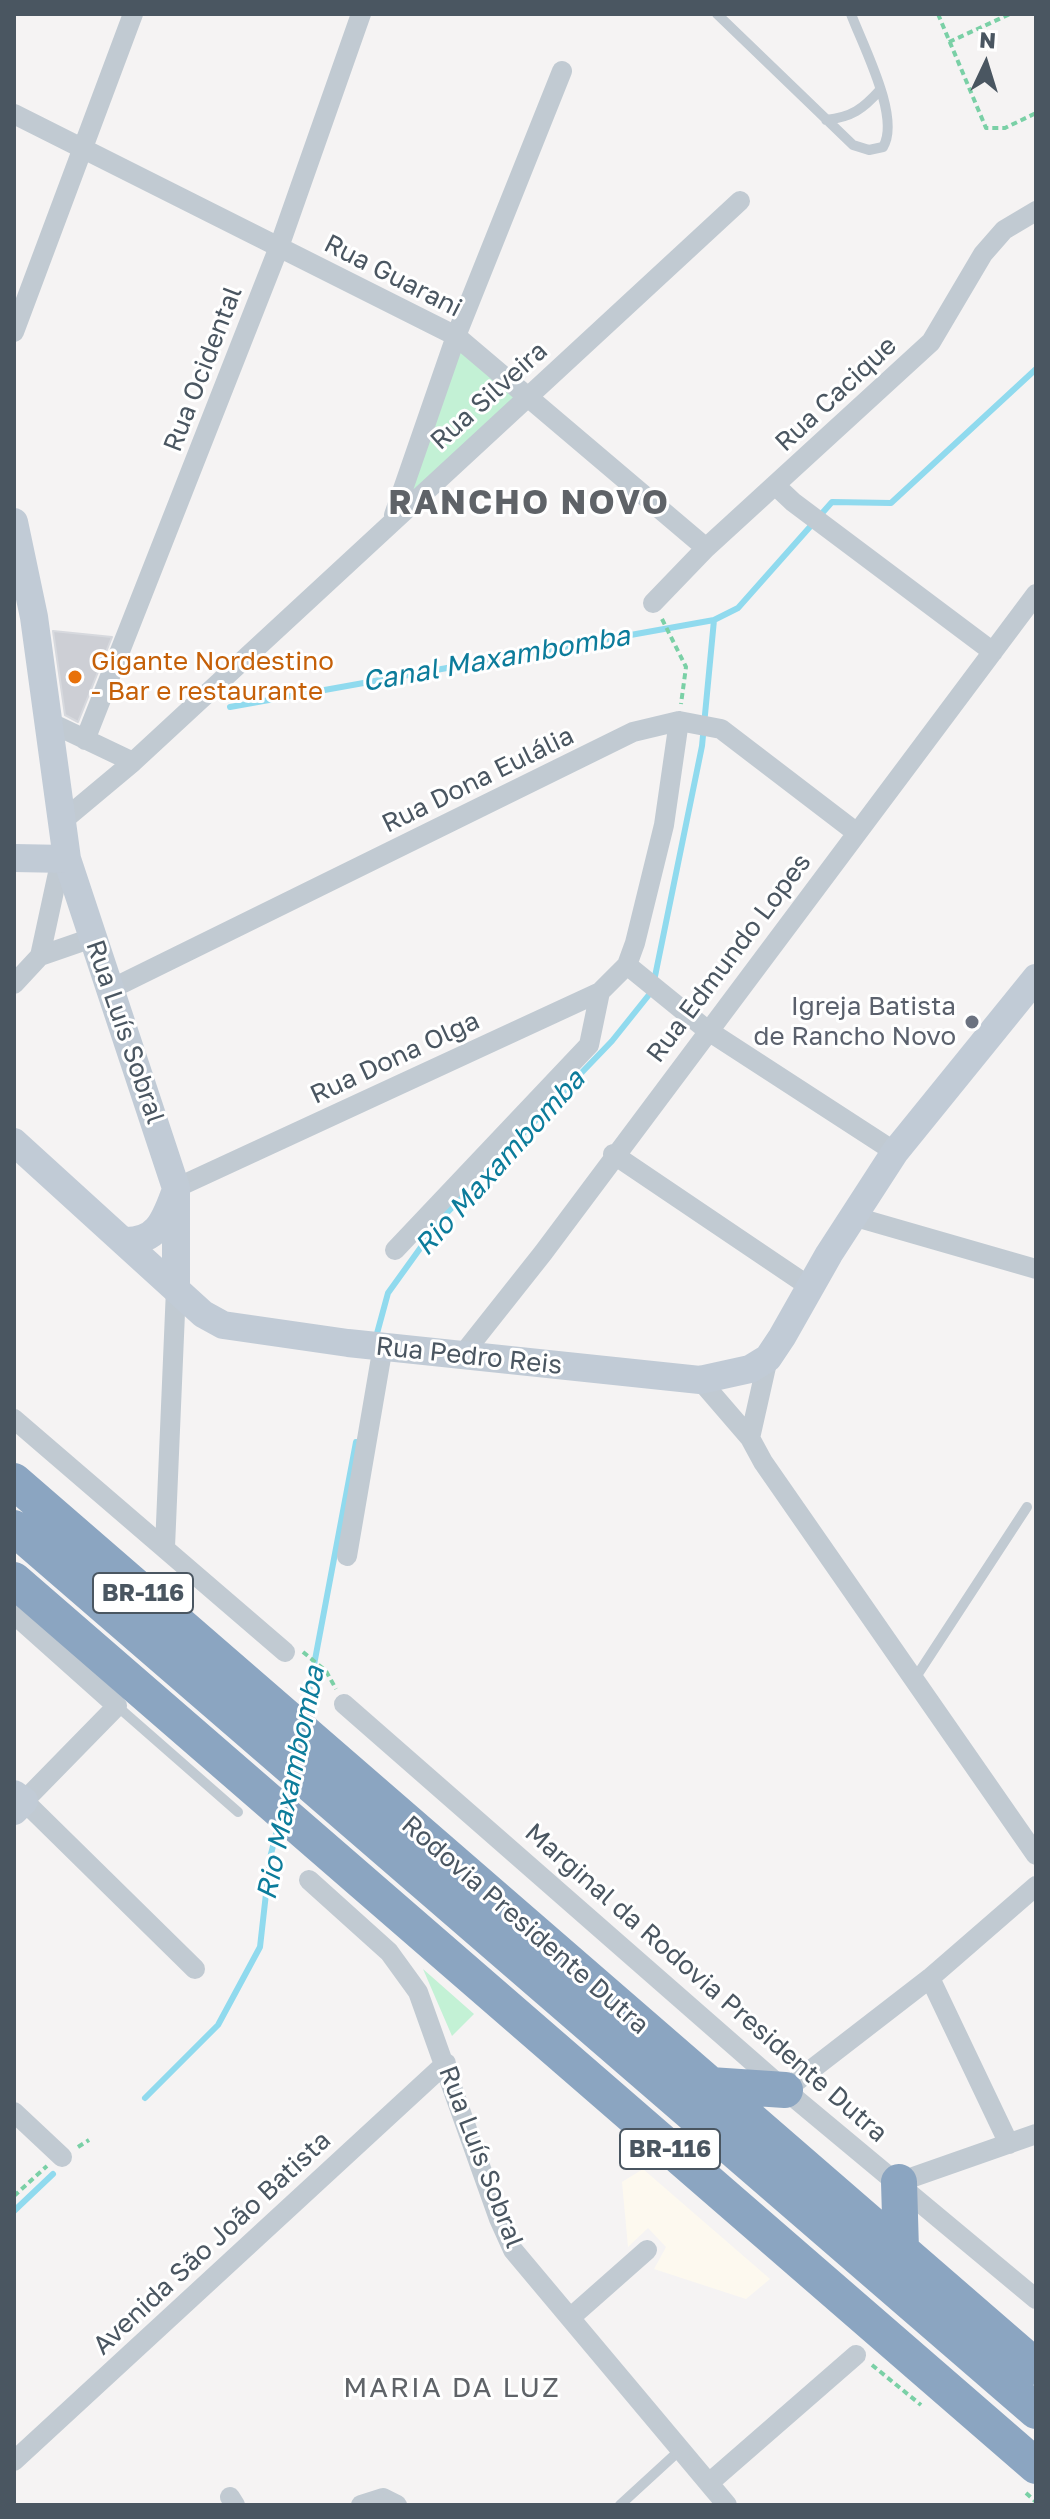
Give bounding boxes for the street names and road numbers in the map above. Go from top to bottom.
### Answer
street label: Rua Guarani [319,228,467,324]
street label: Rua Ocidental [157,282,249,456]
street label: Rua Cacique [769,330,903,458]
street label: Rua Silveira [424,336,554,456]
street label: Rua Dona Eulália [377,720,579,840]
street label: Rua Edmundo Lopes [640,847,818,1069]
street label: Rua Luís Sobral [79,936,171,1128]
street label: Rua Dona Olga [305,1005,485,1111]
street label: Rua Pedro Reis [374,1331,564,1381]
road number: BR-116 [93,1573,193,1613]
street label: Rodovia Presidente Dutra [395,1809,655,2041]
street label: Marginal da Rodovia Presidente Dutra [518,1817,894,2149]
street label: Rua Luís Sobral [432,2062,530,2252]
street label: Avenida São João Batista [87,2125,337,2361]
road number: BR-116 [620,2129,720,2169]

